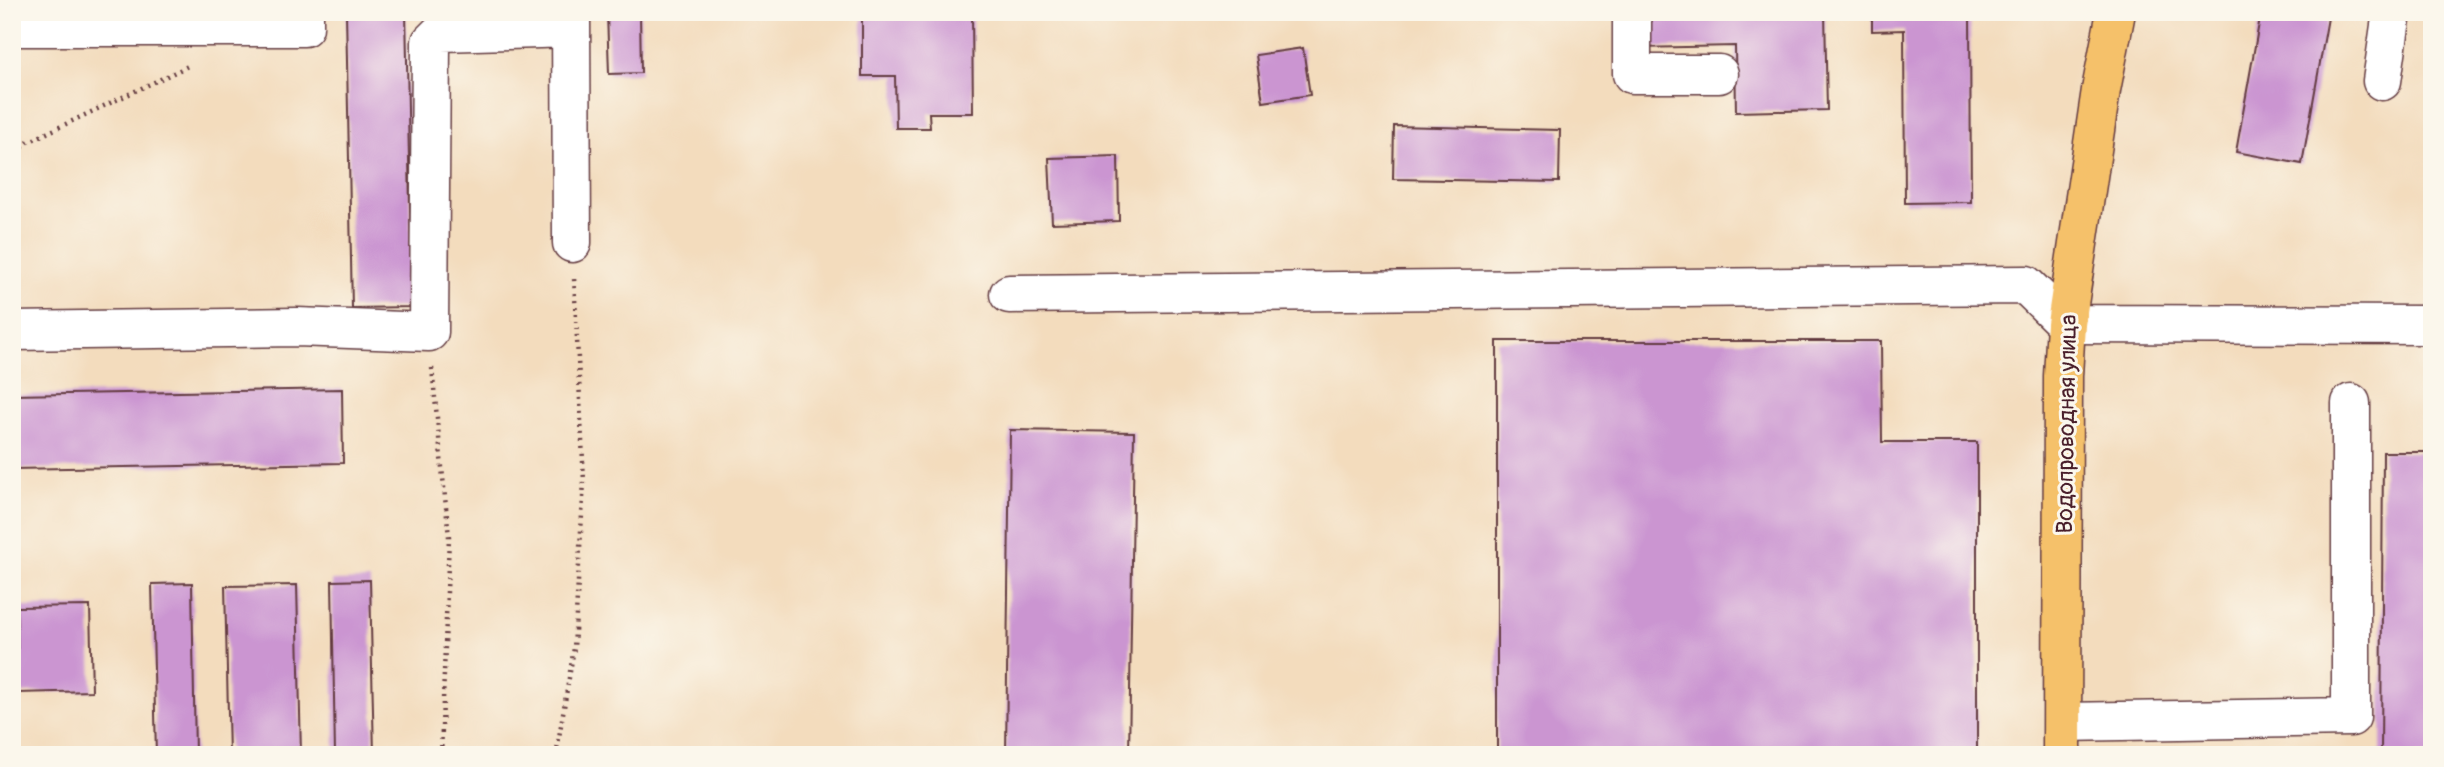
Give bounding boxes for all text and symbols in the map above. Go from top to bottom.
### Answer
street label: Водопроводная улица [2050,314,2083,534]

